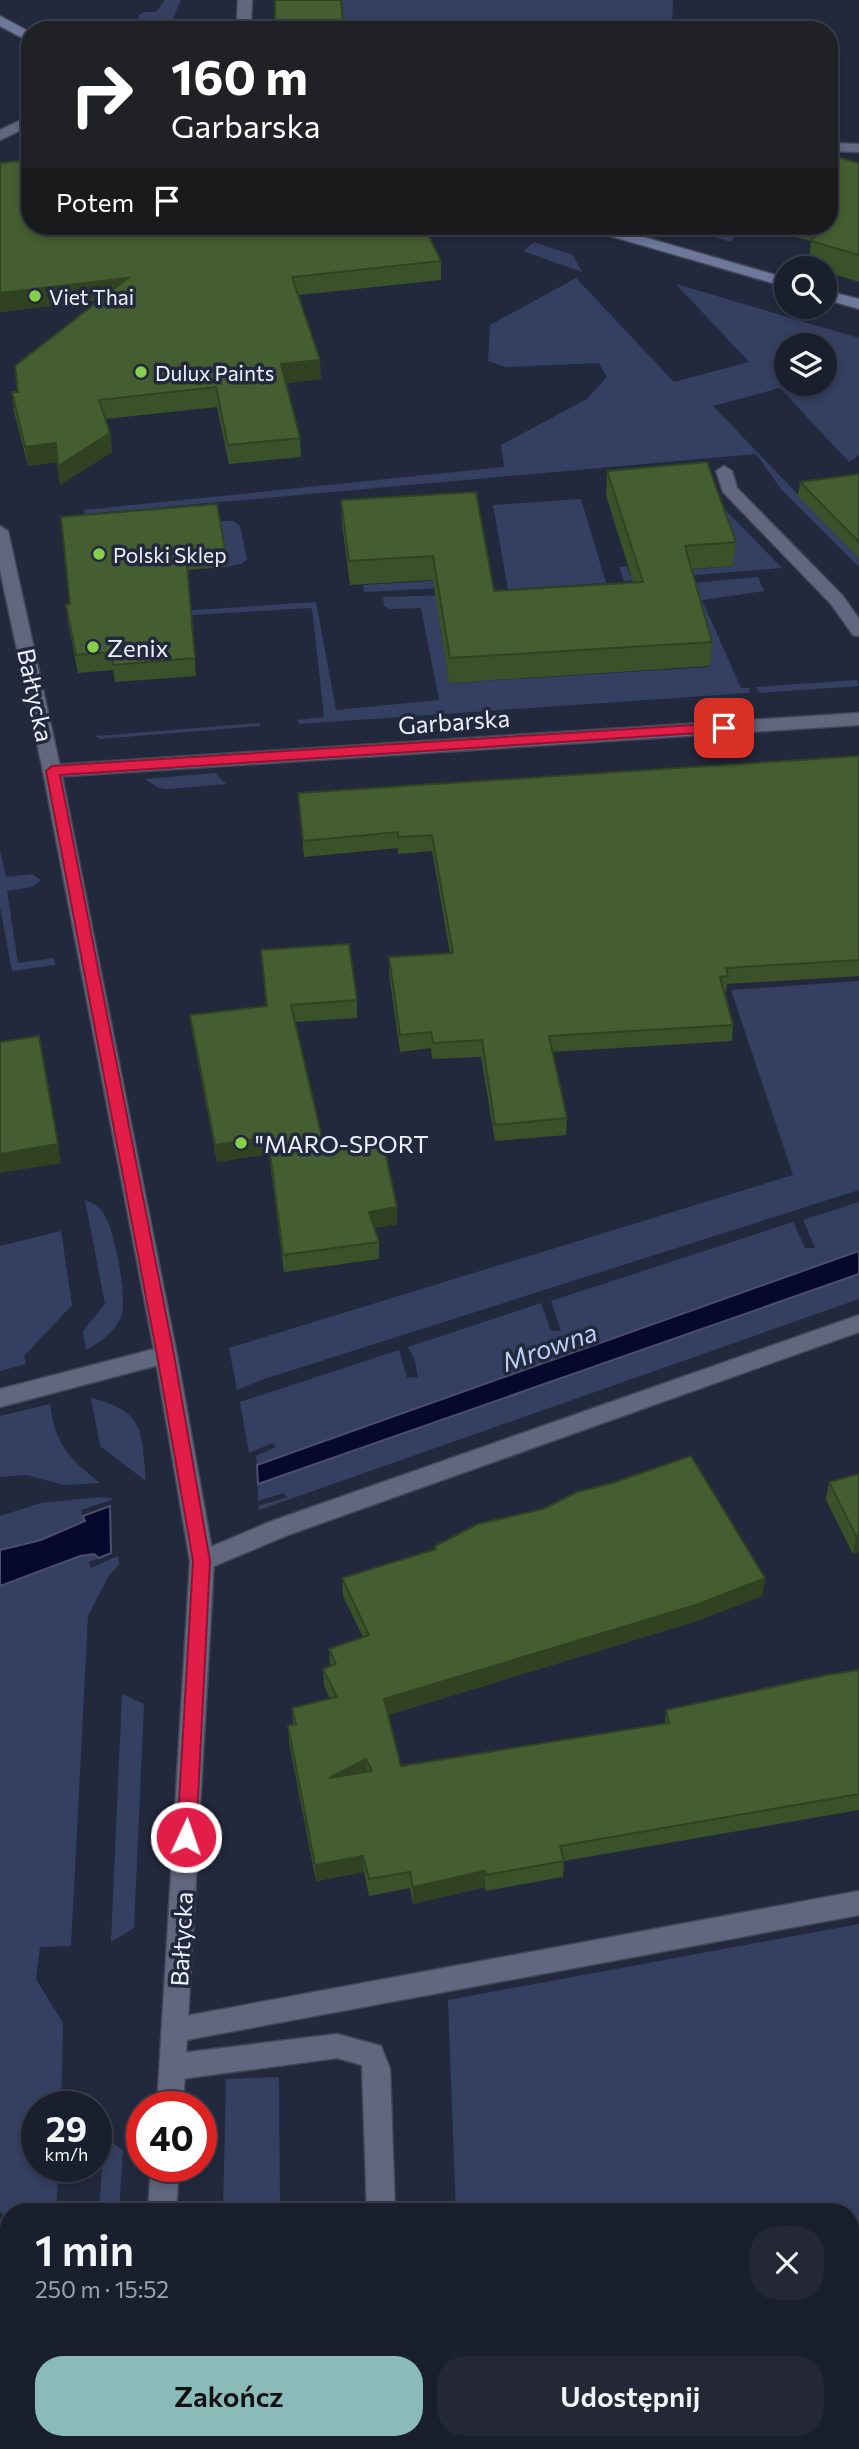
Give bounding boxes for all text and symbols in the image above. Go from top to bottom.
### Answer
text: 160 m [171,45,308,105]
icon: right [56,49,147,140]
text: Garbarska [171,105,321,145]
icon: arrive [148,182,186,220]
text: Potem [56,186,134,217]
map controls [774,256,837,396]
button: search [774,256,837,319]
place label: Viet Thai [49,284,134,309]
marker: Viet Thai [27,288,43,304]
button: layers [774,333,837,396]
place label: Dulux Paints [155,360,274,385]
marker: Dulux Paints [133,364,149,380]
place label: Polski Sklep [113,542,227,567]
marker: Polski Sklep [91,546,107,562]
place label: Zenix [107,633,169,662]
marker: Zenix [85,639,101,655]
street label: Bałtycka [12,646,60,744]
pin [694,698,754,758]
street label: Garbarska [397,703,511,739]
icon: arrive [705,709,743,747]
place label: "MARO-SPORT [255,1129,429,1158]
marker: "MARO-SPORT [233,1135,249,1151]
water label: Mrowna [497,1315,601,1377]
position arrow [149,1800,223,1874]
street label: Bałtycka [164,1891,198,1987]
speed limit sign: 40 [126,2091,217,2182]
text: 29 [46,2106,87,2149]
text: km/h [45,2143,88,2165]
text: 1 min [35,2223,134,2275]
button: close [750,2226,824,2300]
text: 250 m · 15:52 [35,2275,169,2303]
button: Zakończ [35,2356,423,2436]
button: Udostępnij [437,2356,824,2436]

